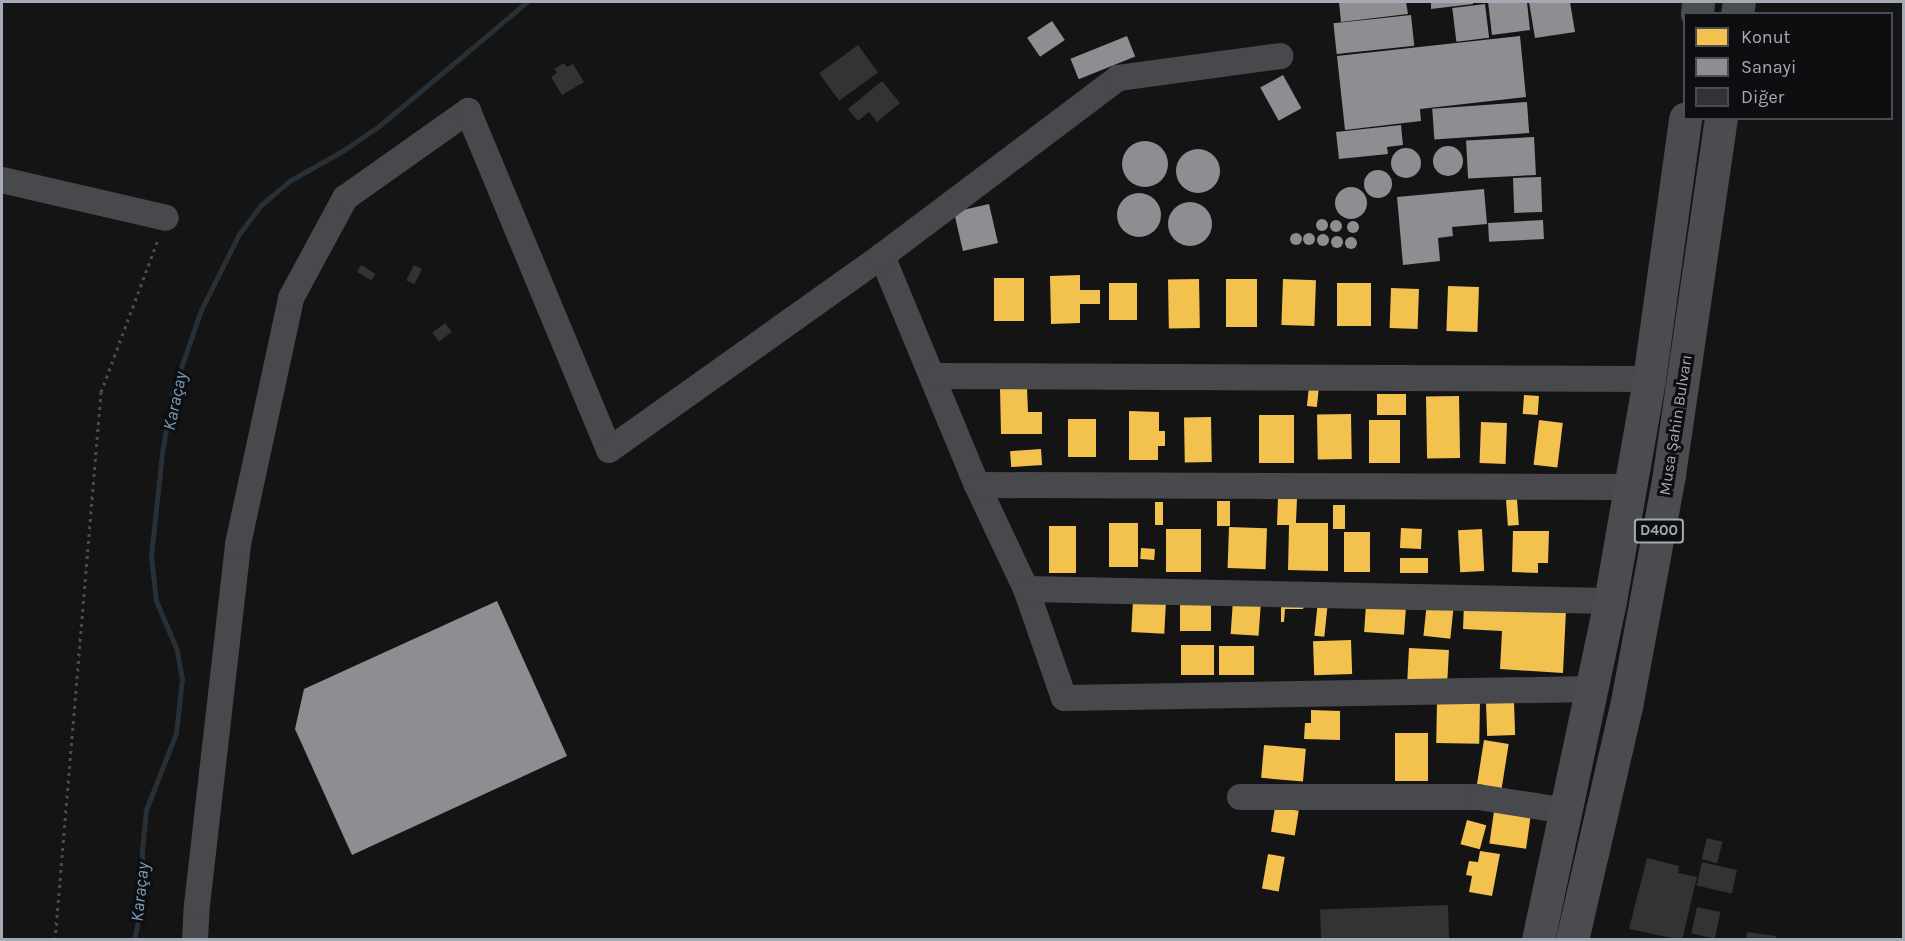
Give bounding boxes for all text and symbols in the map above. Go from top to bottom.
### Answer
legend [1683,12,1893,120]
text: Konut [1741,26,1790,48]
text: Sanayi [1741,56,1796,78]
text: Diğer [1741,86,1784,108]
street label: Musa Şahin Bulvarı [1655,353,1697,497]
water label: Karaçay [158,370,192,432]
road number: D400 [1634,519,1684,543]
water label: Karaçay [126,861,154,923]

